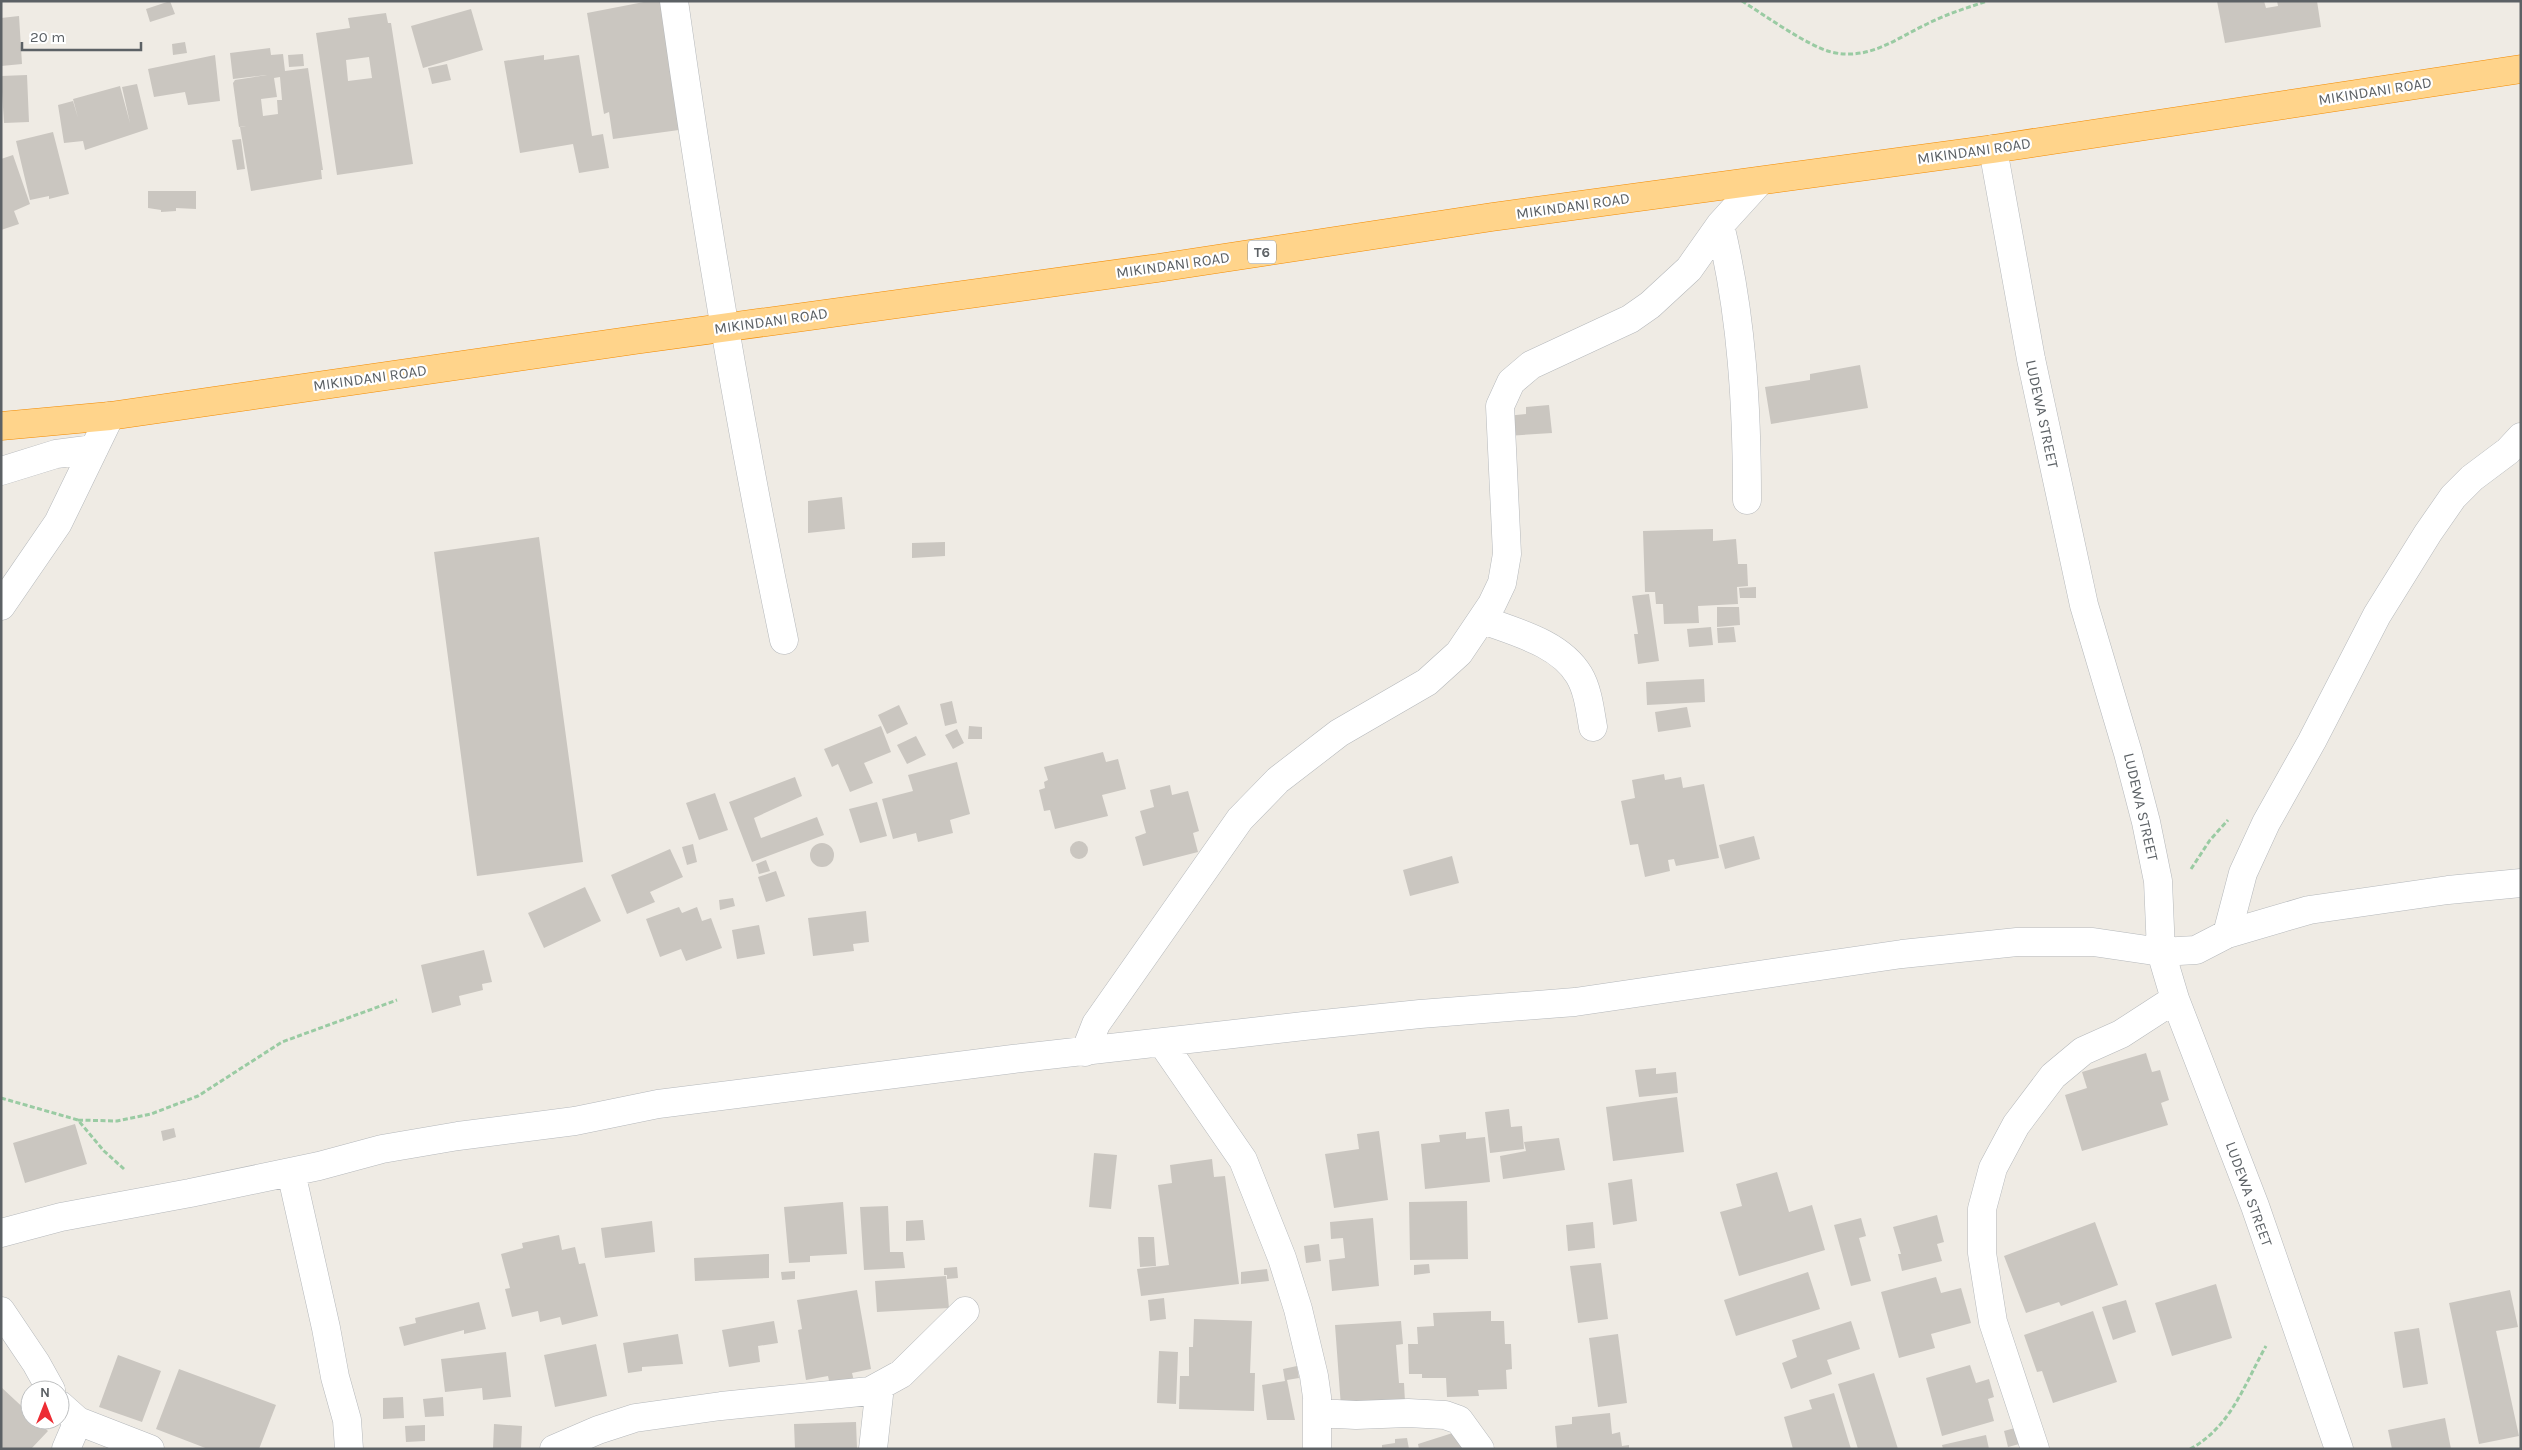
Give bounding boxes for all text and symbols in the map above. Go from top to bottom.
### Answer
scale bar [22,20,141,52]
text: 20 m [30,28,65,46]
street label: MIKINDANI ROAD [2317,73,2433,109]
street label: MIKINDANI ROAD [1916,134,2032,168]
street label: MIKINDANI ROAD [1515,189,1631,223]
road number: T6 [1248,240,1276,264]
street label: MIKINDANI ROAD [1115,248,1231,282]
street label: MIKINDANI ROAD [713,304,829,338]
street label: LUDEWA STREET [2022,358,2062,470]
street label: MIKINDANI ROAD [312,361,428,395]
street label: LUDEWA STREET [2120,751,2162,863]
street label: LUDEWA STREET [2222,1139,2276,1249]
north arrow [20,1380,70,1430]
text: N [40,1384,50,1401]

